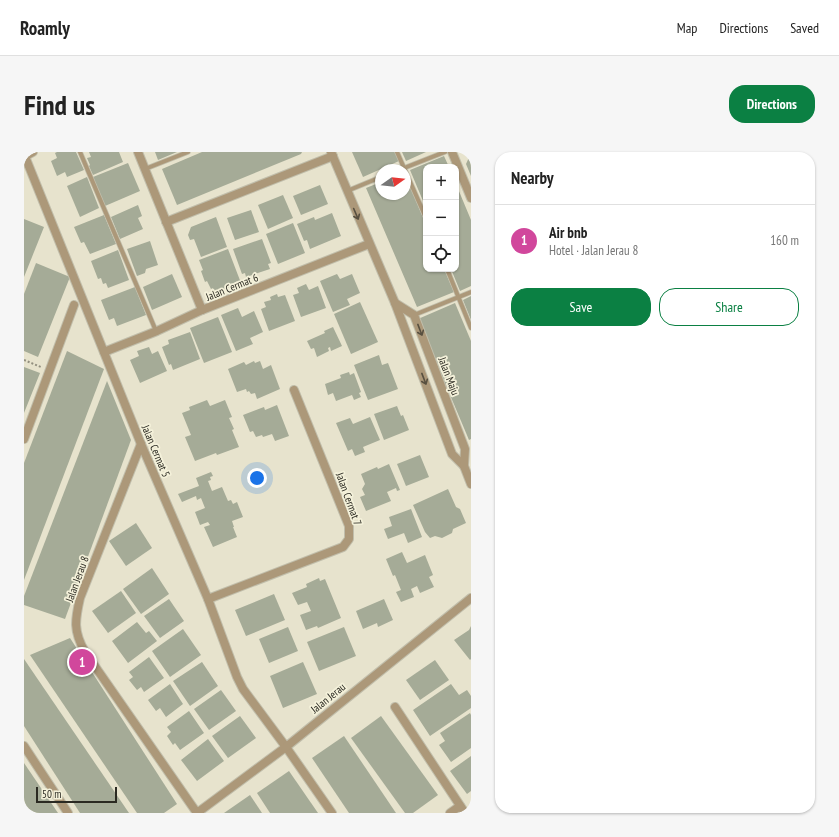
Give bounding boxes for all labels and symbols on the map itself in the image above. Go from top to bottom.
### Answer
north arrow [375,164,411,200]
one-way arrow [353,208,361,220]
street label: Jalan Cermat 6 [203,270,260,304]
one-way arrow [416,324,424,336]
street label: Jalan Maju [435,354,463,397]
one-way arrow [420,372,428,384]
street label: Jalan Cermat 5 [138,422,173,479]
your location [247,468,267,488]
street label: Jalan Cermat 7 [333,470,365,527]
street label: Jalan Jerau 8 [62,554,92,605]
pin: 1 [69,647,95,677]
street label: Jalan Jerau [307,680,348,717]
scale bar [36,785,117,804]

